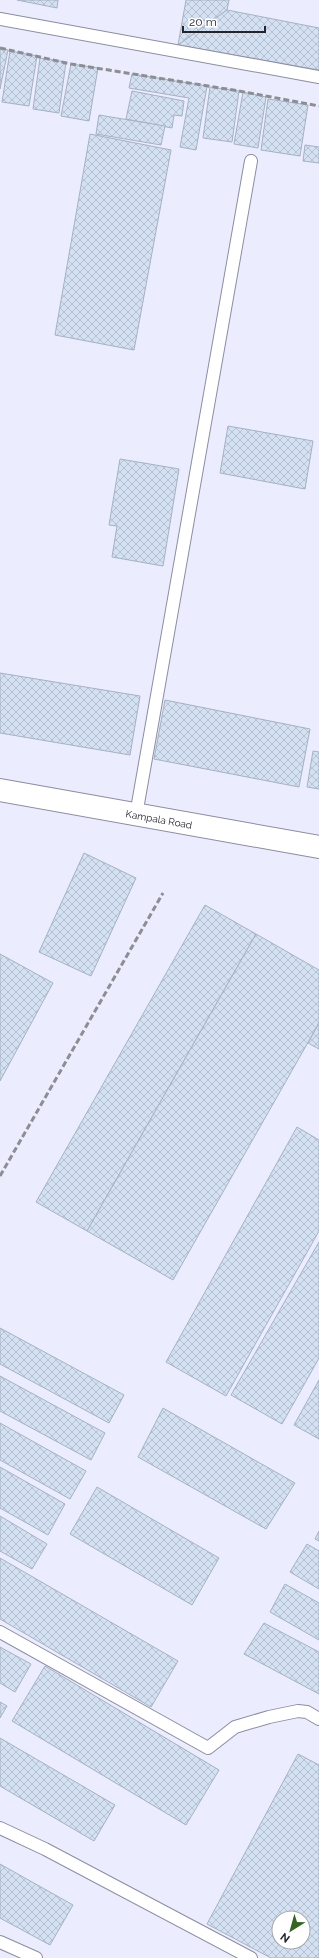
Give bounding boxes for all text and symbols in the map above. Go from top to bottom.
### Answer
scale bar [183,8,265,34]
text: 20 m [189,15,217,29]
street label: Kampala Road [125,808,193,831]
north arrow [271,1910,311,1950]
text: N [278,1930,293,1945]

